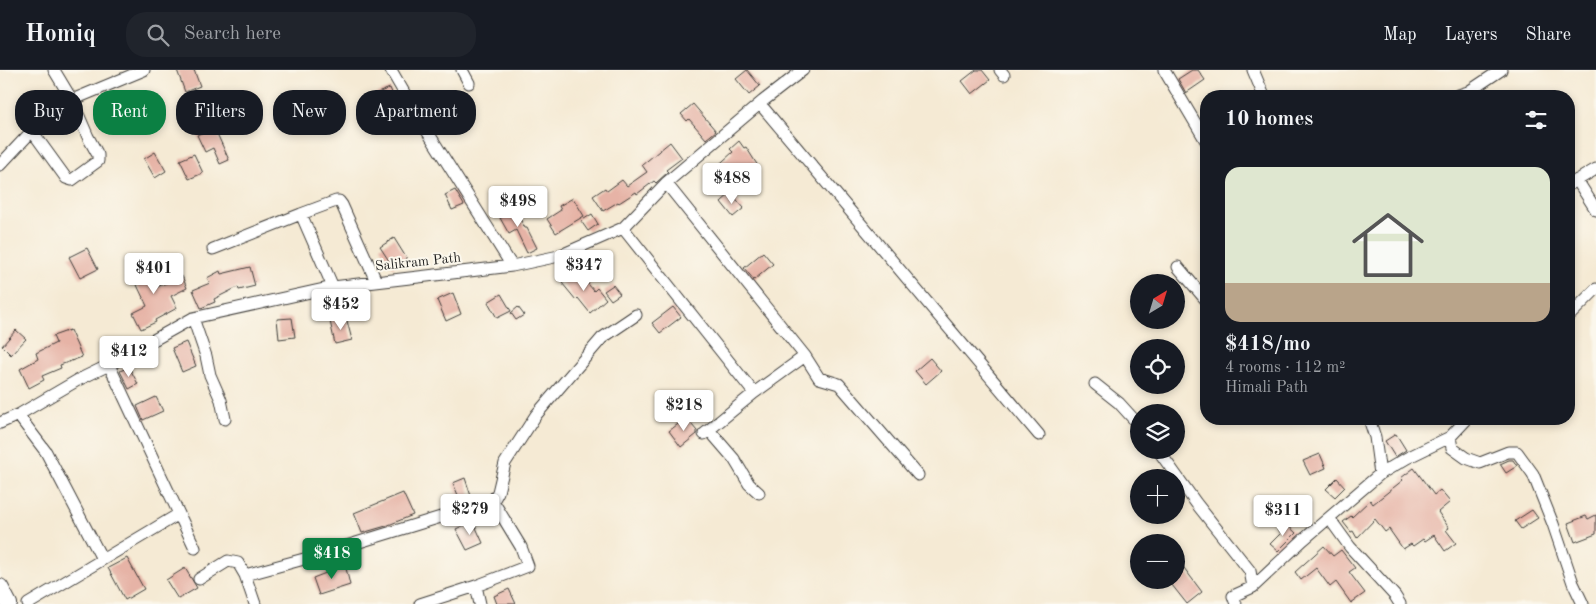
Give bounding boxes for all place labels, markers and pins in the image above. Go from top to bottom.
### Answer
pin: $488 [702,162,762,205]
pin: $498 [488,186,548,228]
pin: $347 [554,250,614,292]
pin: $401 [124,252,184,295]
pin: $452 [311,288,371,331]
pin: $412 [99,336,159,378]
pin: $218 [654,390,714,432]
pin: $279 [440,494,500,536]
pin: $311 [1253,494,1313,537]
pin: $418 [302,538,362,580]

